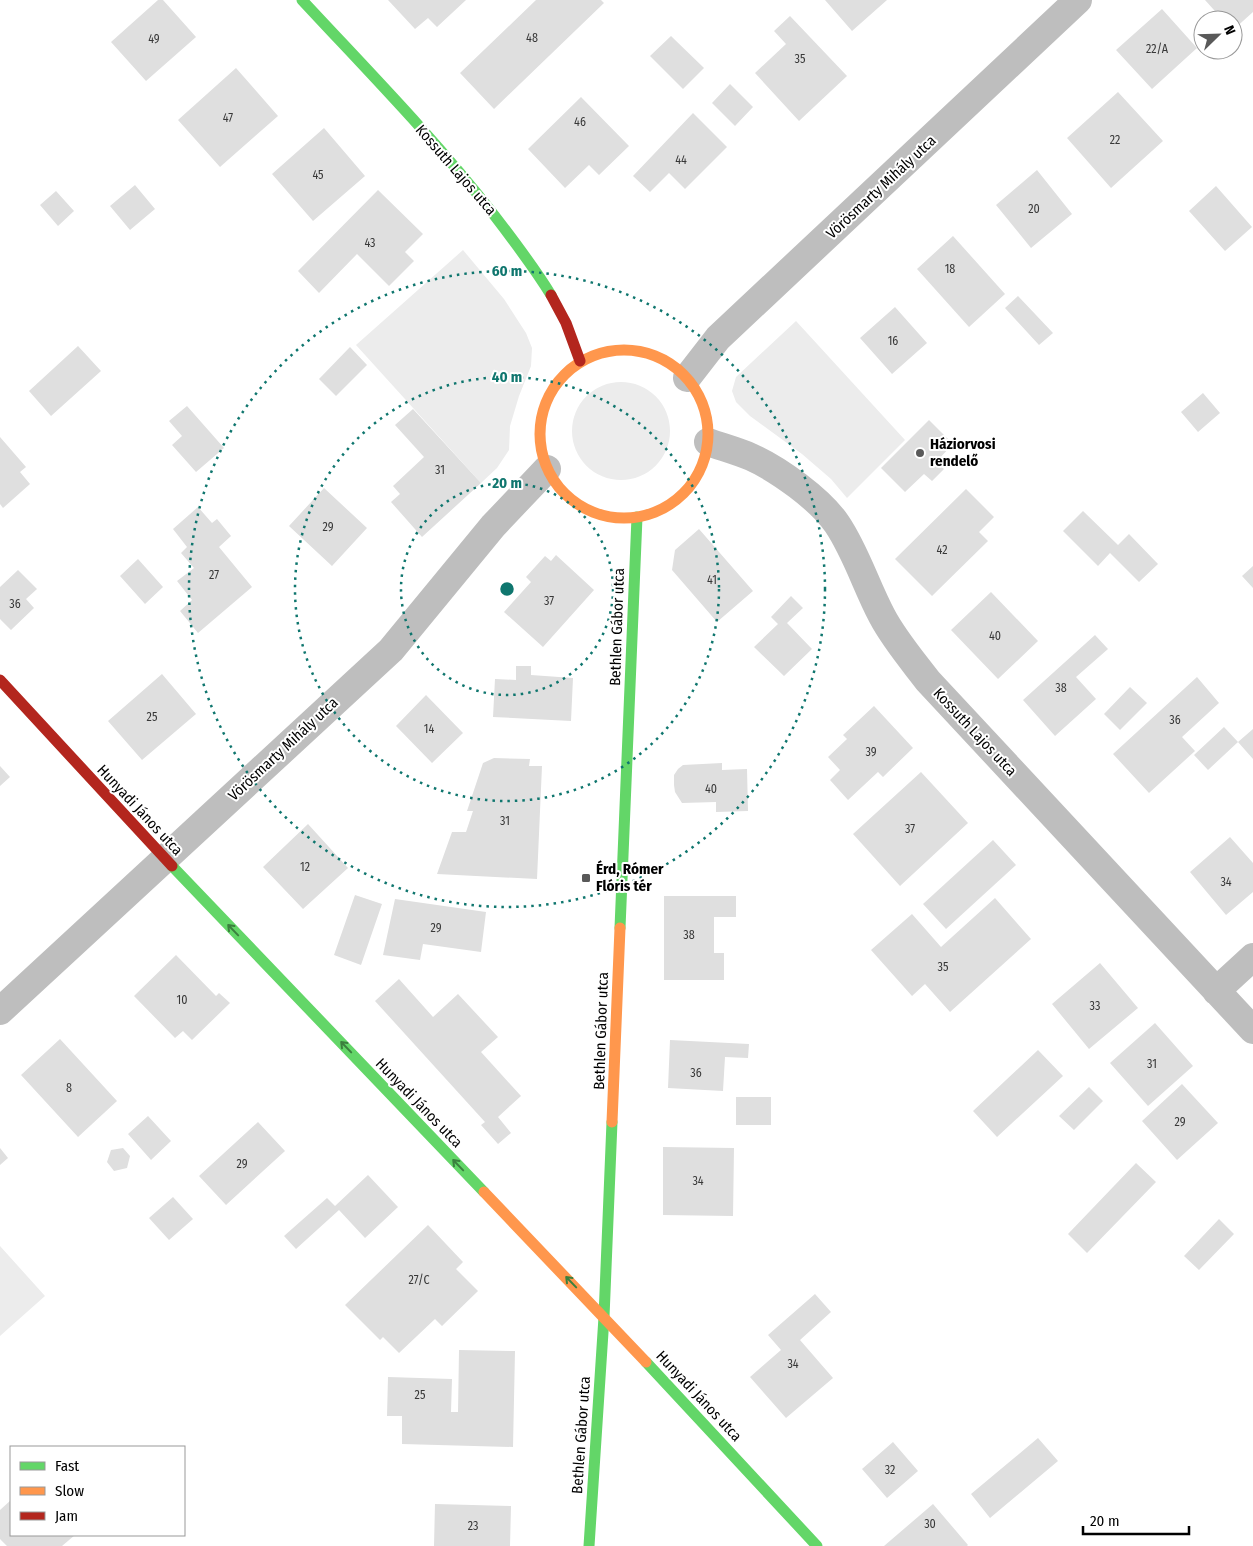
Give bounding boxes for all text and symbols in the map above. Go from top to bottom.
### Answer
north arrow [1193,10,1243,60]
text: N [1220,23,1239,37]
house number: 48 [526,31,538,45]
house number: 49 [148,32,160,46]
house number: 22/A [1146,42,1169,56]
house number: 35 [795,52,806,66]
house number: 47 [223,111,233,125]
house number: 46 [574,115,586,129]
street label: Kossuth Lajos utca [412,121,500,219]
street label: Vörösmarty Mihály utca [823,132,939,242]
house number: 22 [1110,133,1120,147]
house number: 44 [675,153,687,167]
house number: 45 [312,168,324,182]
house number: 20 [1028,202,1040,216]
house number: 43 [364,236,376,250]
text: 60 m [492,262,522,280]
house number: 18 [945,262,955,276]
house number: 16 [888,334,898,348]
text: 40 m [492,368,522,386]
place label: Háziorvosi rendelő [930,435,996,470]
marker: Háziorvosi rendelő [914,447,926,459]
house number: 31 [435,463,445,477]
text: 20 m [491,474,522,492]
house number: 29 [322,520,334,534]
house number: 42 [937,543,947,557]
house number: 27 [209,568,219,582]
street label: Bethlen Gábor utca [606,568,628,686]
house number: 41 [707,573,717,587]
centre of rings [498,580,516,598]
house number: 37 [544,594,554,608]
house number: 36 [9,597,21,611]
house number: 40 [989,629,1001,643]
house number: 38 [1055,681,1067,695]
street label: Kossuth Lajos utca [930,684,1020,780]
street label: Vörösmarty Mihály utca [225,694,341,804]
house number: 25 [147,710,158,724]
house number: 36 [1169,713,1181,727]
house number: 14 [424,722,434,736]
house number: 39 [865,745,877,759]
street label: Hunyadi János utca [93,761,187,859]
house number: 40 [705,782,717,796]
house number: 31 [500,814,510,828]
house number: 37 [905,822,915,836]
house number: 12 [300,860,310,874]
place label: Érd, Rómer Flóris tér [596,860,664,895]
marker: Érd, Rómer Flóris tér [580,872,592,884]
house number: 34 [1220,875,1232,889]
house number: 29 [430,921,442,935]
one-way arrow [227,924,239,936]
house number: 38 [683,928,695,942]
house number: 35 [938,960,949,974]
street label: Bethlen Gábor utca [590,972,612,1090]
house number: 10 [177,993,187,1007]
house number: 33 [1090,999,1100,1013]
one-way arrow [340,1041,352,1054]
street label: Hunyadi János utca [372,1055,466,1151]
house number: 31 [1147,1057,1157,1071]
house number: 36 [690,1066,702,1080]
house number: 8 [66,1081,72,1095]
house number: 29 [1174,1115,1186,1129]
house number: 29 [236,1157,248,1171]
one-way arrow [452,1158,464,1171]
house number: 34 [692,1174,704,1188]
house number: 27/C [408,1273,430,1287]
one-way arrow [565,1275,577,1288]
street label: Hunyadi János utca [652,1347,746,1445]
house number: 34 [787,1357,799,1371]
street label: Bethlen Gábor utca [568,1376,594,1494]
house number: 25 [415,1388,426,1402]
legend [10,1446,185,1536]
text: Fast [55,1457,79,1475]
house number: 32 [885,1463,895,1477]
text: Slow [55,1482,84,1500]
scale bar [1083,1504,1189,1536]
text: Jam [55,1507,78,1525]
text: 20 m [1090,1512,1120,1530]
house number: 30 [924,1517,936,1531]
house number: 23 [468,1519,478,1533]

